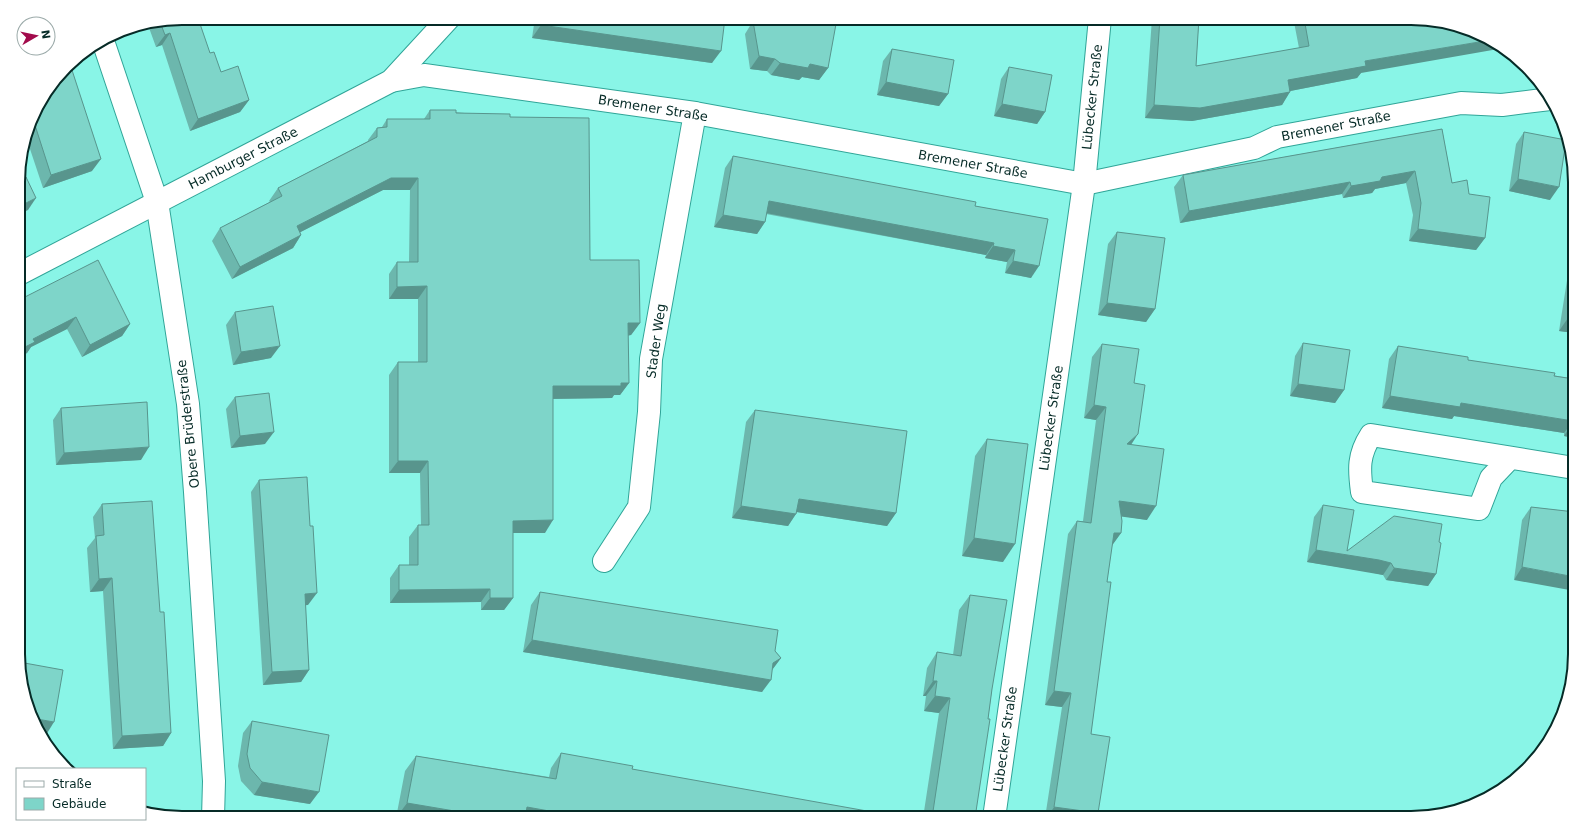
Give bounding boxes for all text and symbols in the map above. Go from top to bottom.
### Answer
north arrow [16,16,56,56]
text: N [38,29,53,40]
street label: Lübecker Straße [1079,43,1105,151]
street label: Bremener Straße [597,92,709,124]
street label: Bremener Straße [1280,108,1392,144]
street label: Hamburger Straße [186,124,300,192]
street label: Bremener Straße [917,147,1029,181]
street label: Stader Weg [643,303,669,379]
street label: Obere Brüderstraße [174,359,202,489]
street label: Lübecker Straße [1036,364,1066,472]
street label: Lübecker Straße [990,685,1020,793]
legend [16,768,146,820]
text: Straße [52,777,92,791]
text: Gebäude [52,797,106,811]

